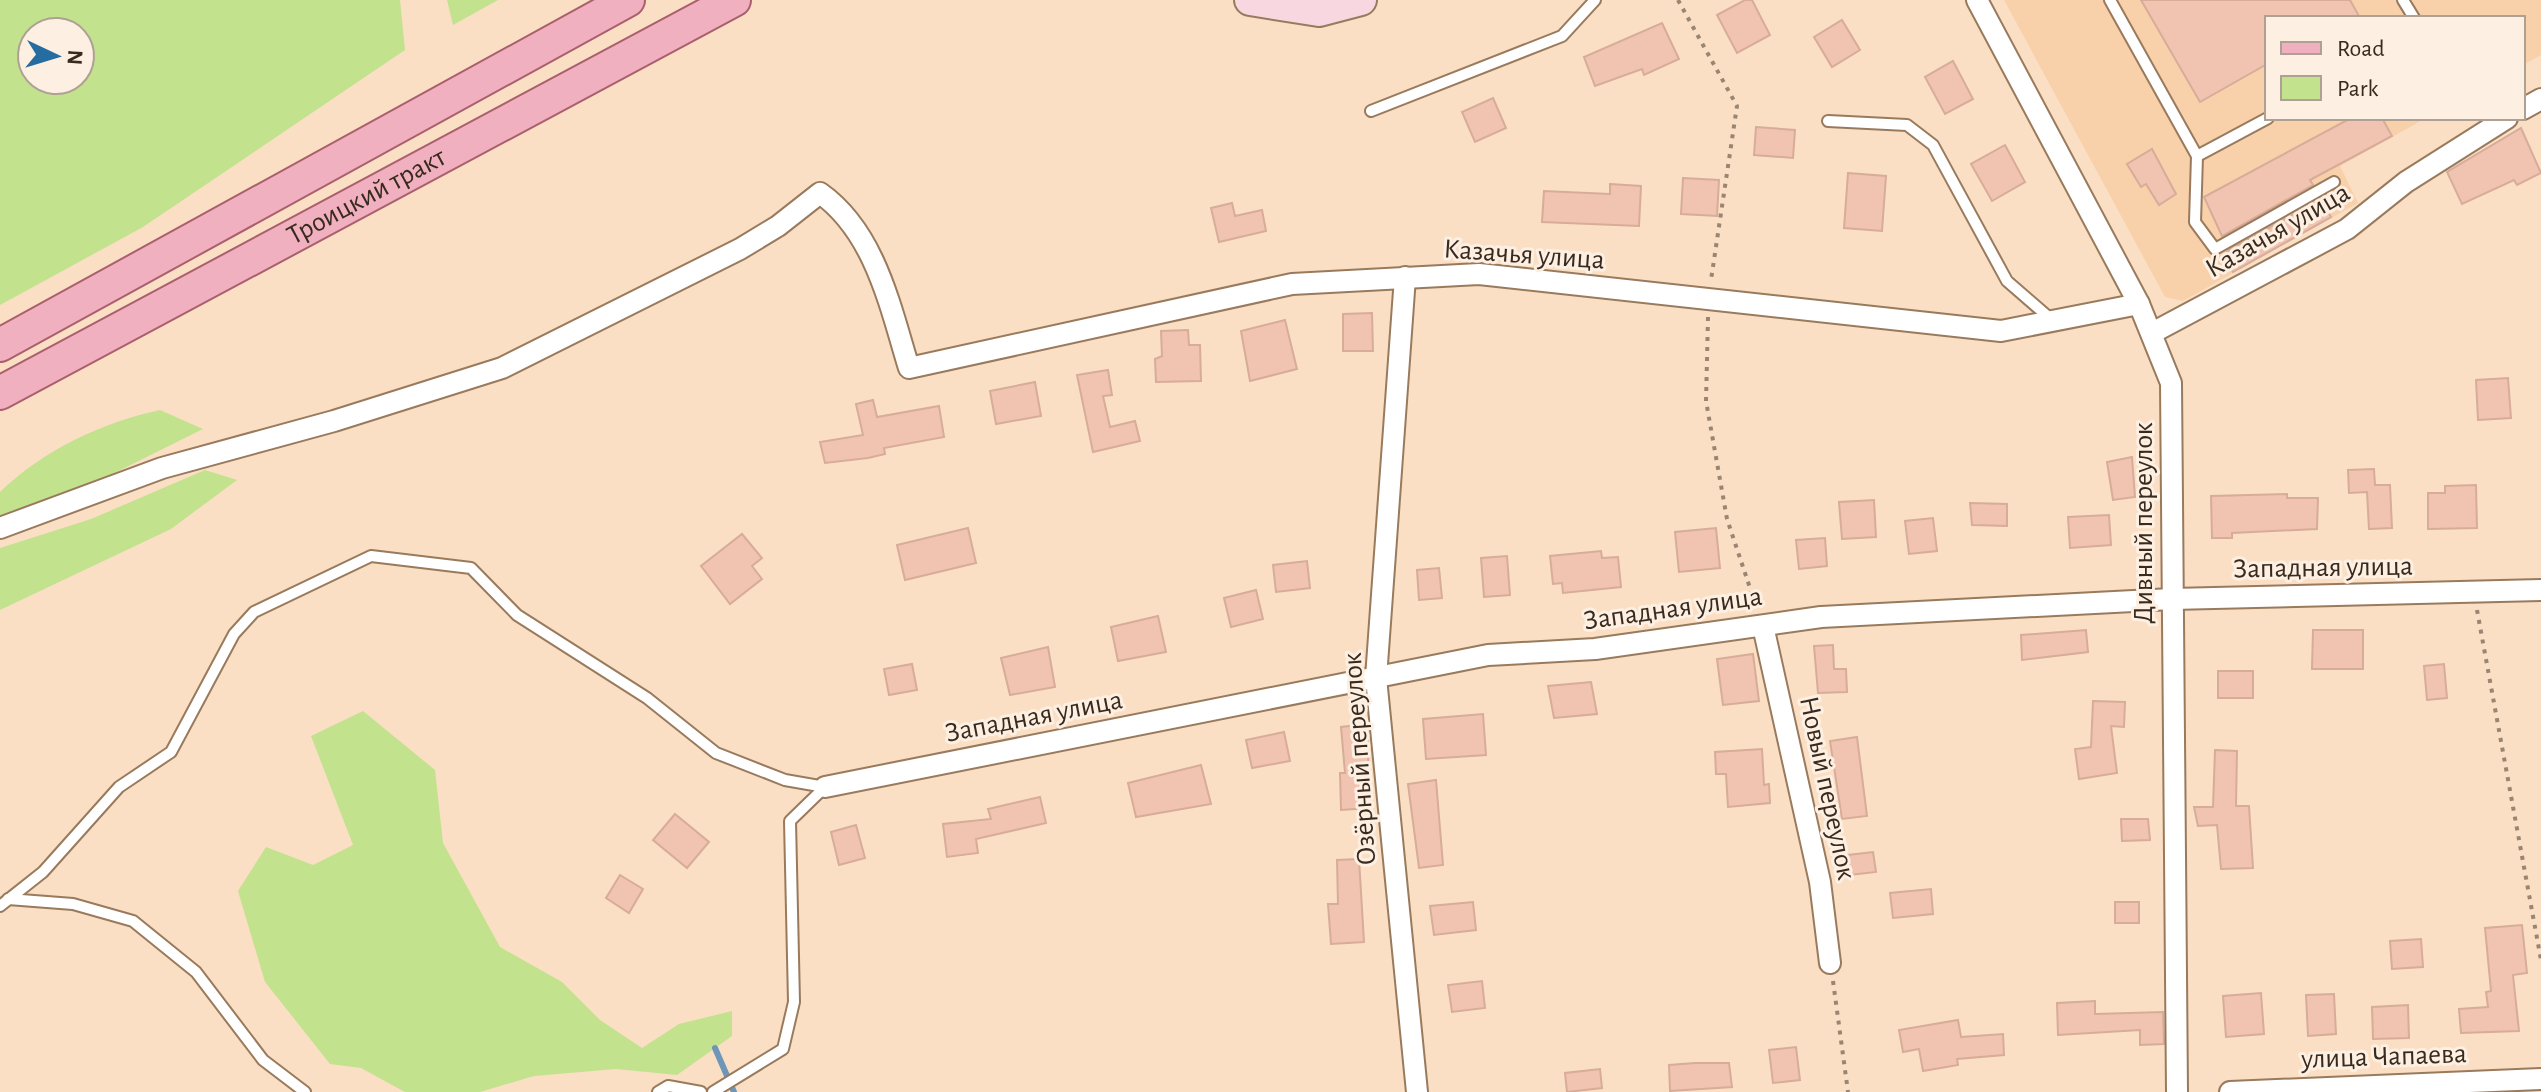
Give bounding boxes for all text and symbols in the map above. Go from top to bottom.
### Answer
north arrow [16,16,96,96]
legend [2265,16,2525,120]
text: Road [2337,37,2385,61]
text: N [63,49,86,66]
text: Park [2337,77,2378,101]
street label: Троицкий тракт [283,143,451,250]
street label: Казачья улица [2201,178,2355,283]
street label: Казачья улица [1443,235,1606,275]
street label: Дивный переулок [2130,422,2158,624]
street label: Западная улица [2233,552,2413,584]
street label: Западная улица [1582,583,1764,635]
street label: Озёрный переулок [1339,652,1381,866]
street label: Западная улица [943,686,1125,748]
street label: Новый переулок [1794,694,1860,882]
street label: улица Чапаева [2300,1040,2468,1074]

